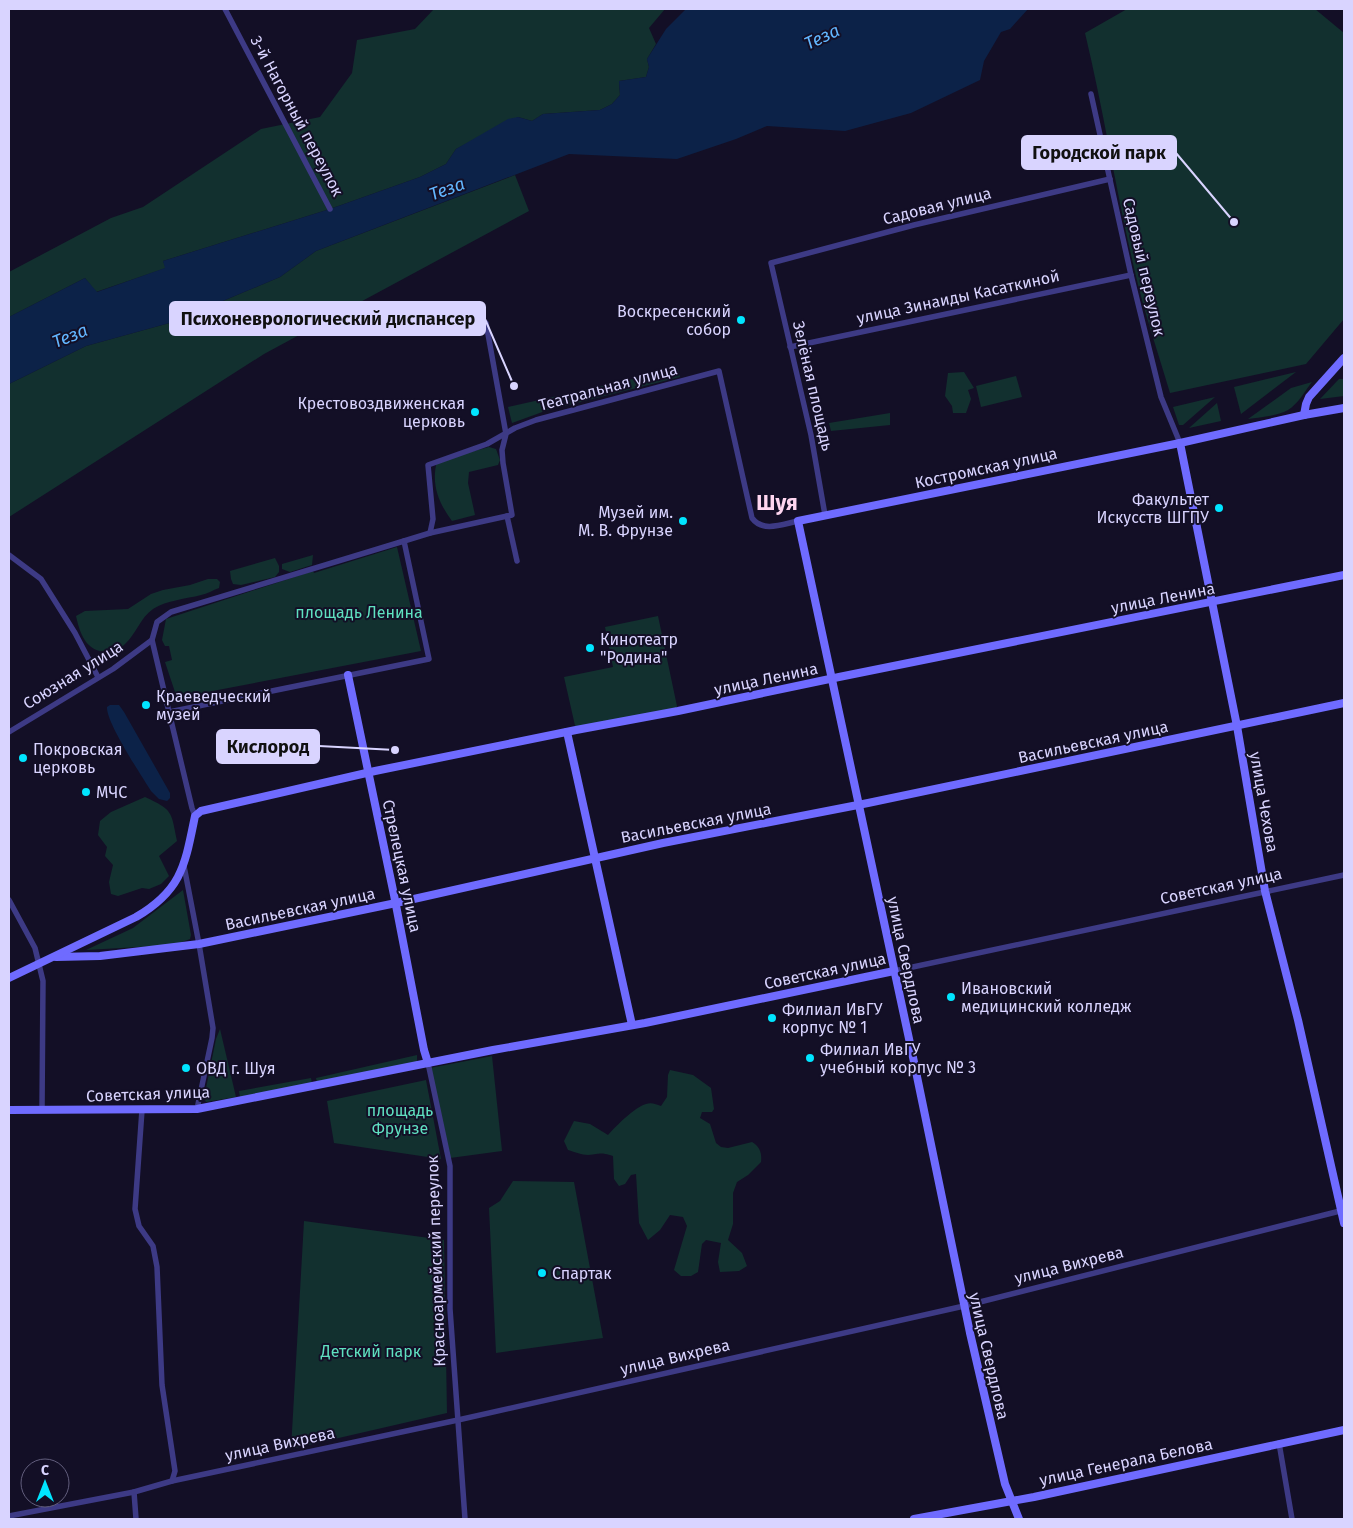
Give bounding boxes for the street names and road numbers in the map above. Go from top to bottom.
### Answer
street label: 3-й Нагорный переулок [247,32,348,200]
street label: Садовая улица [881,183,993,229]
street label: Садовый переулок [1119,196,1169,339]
street label: улица Зинаиды Касаткиной [855,266,1061,328]
street label: Зелёная площадь [789,319,837,453]
street label: Театральная улица [537,359,679,415]
street label: Костромская улица [913,444,1059,492]
street label: улица Ленина [1109,579,1217,617]
street label: Союзная улица [20,637,126,713]
street label: улица Ленина [712,659,820,699]
street label: Васильевская улица [1016,717,1170,767]
street label: улица Чехова [1246,750,1282,854]
street label: Стрелецкая улица [379,798,425,934]
street label: Васильевская улица [619,799,773,847]
street label: Советская улица [1158,864,1284,908]
street label: Васильевская улица [223,884,377,934]
street label: улица Свердлова [883,895,929,1025]
street label: Советская улица [762,949,888,993]
street label: Советская улица [86,1082,210,1106]
street label: Красноармейский переулок [423,1154,449,1367]
street label: улица Вихрева [1013,1242,1125,1288]
street label: улица Свердлова [965,1291,1013,1421]
street label: улица Вихрева [618,1335,732,1379]
street label: улица Вихрева [223,1423,337,1465]
street label: улица Генерала Белова [1038,1434,1214,1490]

